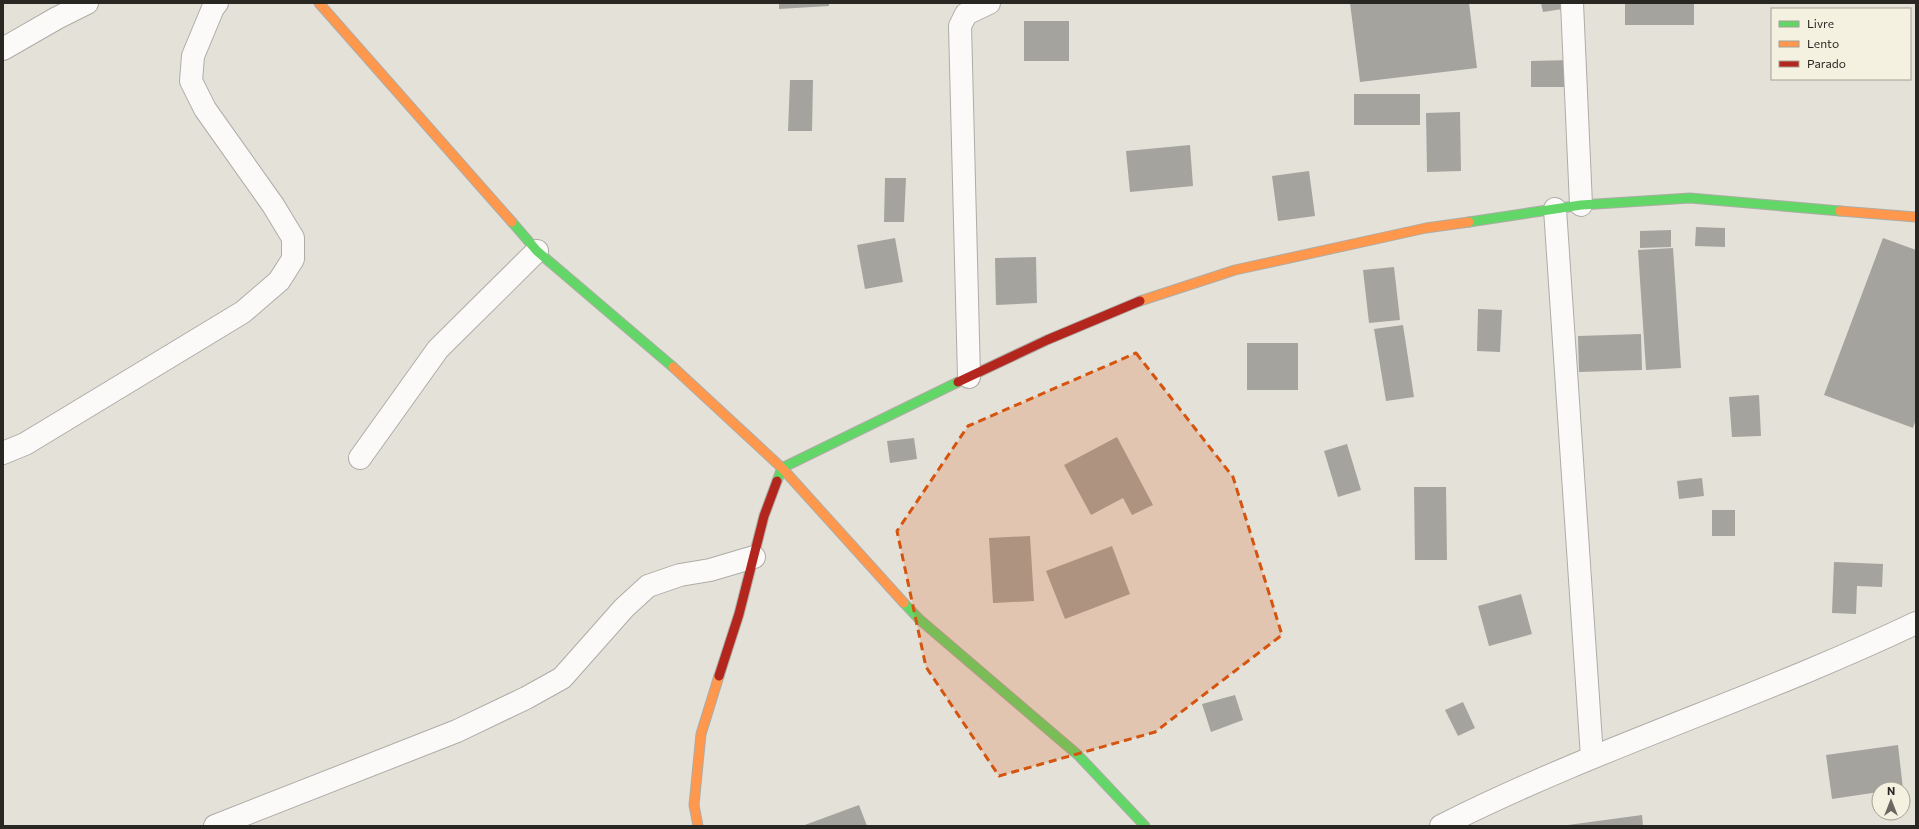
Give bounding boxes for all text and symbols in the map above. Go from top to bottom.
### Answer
legend [1771,8,1911,80]
text: Livre [1807,16,1834,30]
text: Lento [1807,36,1839,50]
text: Parado [1807,56,1846,70]
north arrow [1871,781,1911,821]
text: N [1887,784,1895,797]

